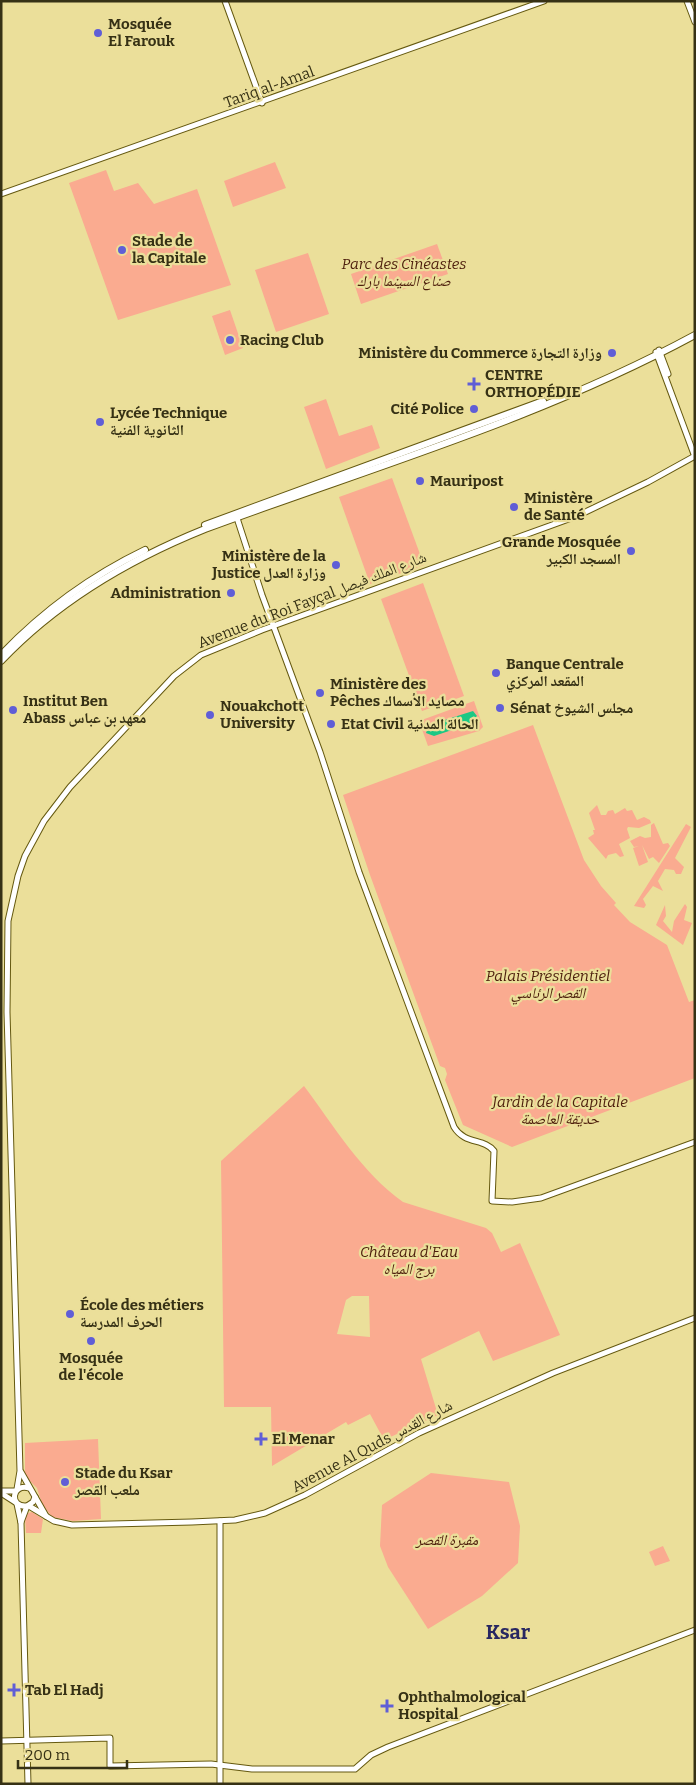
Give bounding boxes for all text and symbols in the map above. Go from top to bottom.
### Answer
place label: Mosquée El Farouk [108,15,175,50]
marker: Mosquée El Farouk [92,27,104,39]
street label: Tariq al-Amal [221,62,317,112]
place label: Stade de la Capitale [132,232,206,267]
marker: Stade de la Capitale [116,244,128,256]
park label: Parc des Cinéastes صناع السينما بارك [342,255,466,291]
place label: Racing Club [240,331,324,349]
marker: Racing Club [224,334,236,346]
place label: Ministère du Commerce وزارة التجارة [358,344,602,362]
marker: Ministère du Commerce وزارة التجارة [606,347,618,359]
place label: CENTRE ORTHOPÉDIE [485,366,581,401]
marker: CENTRE ORTHOPÉDIE [467,377,481,391]
place label: Cité Police [391,400,464,418]
marker: Cité Police [468,403,480,415]
place label: Lycée Technique الثانوية الفنية [110,404,227,439]
marker: Lycée Technique الثانوية الفنية [94,416,106,428]
place label: Mauripost [430,472,504,490]
marker: Mauripost [414,475,426,487]
place label: Ministère de Santé [524,489,593,524]
marker: Ministère de Santé [508,501,520,513]
place label: Grande Mosquée المسجد الكبير [502,533,621,568]
marker: Grande Mosquée المسجد الكبير [625,545,637,557]
place label: Ministère de la Justice وزارة العدل [211,547,327,582]
street label: Avenue du Roi Fayçal شارع الملك فيصل [195,548,429,653]
marker: Ministère de la Justice وزارة العدل [330,559,342,571]
place label: Administration [111,584,221,602]
marker: Administration [225,587,237,599]
place label: Banque Centrale المقعد المركزي [506,655,624,693]
marker: Banque Centrale المقعد المركزي [490,667,502,679]
place label: Ministère des Pêches مصايد الأسماك [330,675,465,710]
marker: Ministère des Pêches مصايد الأسماك [314,687,326,699]
place label: Institut Ben Abass معهد بن عباس [23,692,146,727]
place label: Nouakchott University [220,697,304,732]
place label: Sénat مجلس الشيوخ [510,699,633,717]
marker: Sénat مجلس الشيوخ [494,702,506,714]
marker: Institut Ben Abass معهد بن عباس [7,704,19,716]
marker: Nouakchott University [204,709,216,721]
place label: Etat Civil الحالة المدنية [341,715,479,733]
marker: Etat Civil الحالة المدنية [325,718,337,730]
park label: Palais Présidentiel القصر الرئاسي [486,967,610,1005]
park label: Jardin de la Capitale حديقة العاصمة [490,1093,628,1128]
park label: Château d'Eau برج المياه [360,1243,458,1279]
place label: École des métiers الحرف المدرسة [80,1296,204,1331]
marker: École des métiers الحرف المدرسة [64,1308,76,1320]
marker: Mosquée de l'école [85,1335,97,1347]
place label: Mosquée de l'école [58,1349,124,1384]
street label: Avenue Al Quds شارع القدس [289,1396,456,1497]
place label: El Menar [272,1430,335,1448]
marker: El Menar [254,1432,268,1446]
place label: Stade du Ksar ملعب القصر [74,1464,173,1499]
marker: Stade du Ksar ملعب القصر [59,1476,71,1488]
park label: مقبرة القصر [415,1531,478,1549]
district label: Ksar [486,1620,531,1644]
place label: Tab El Hadj [25,1681,104,1699]
marker: Tab El Hadj [7,1683,21,1697]
place label: Ophthalmological Hospital [398,1688,526,1723]
marker: Ophthalmological Hospital [380,1699,394,1713]
scale bar [18,1738,126,1770]
text: 200 m [25,1746,70,1764]

